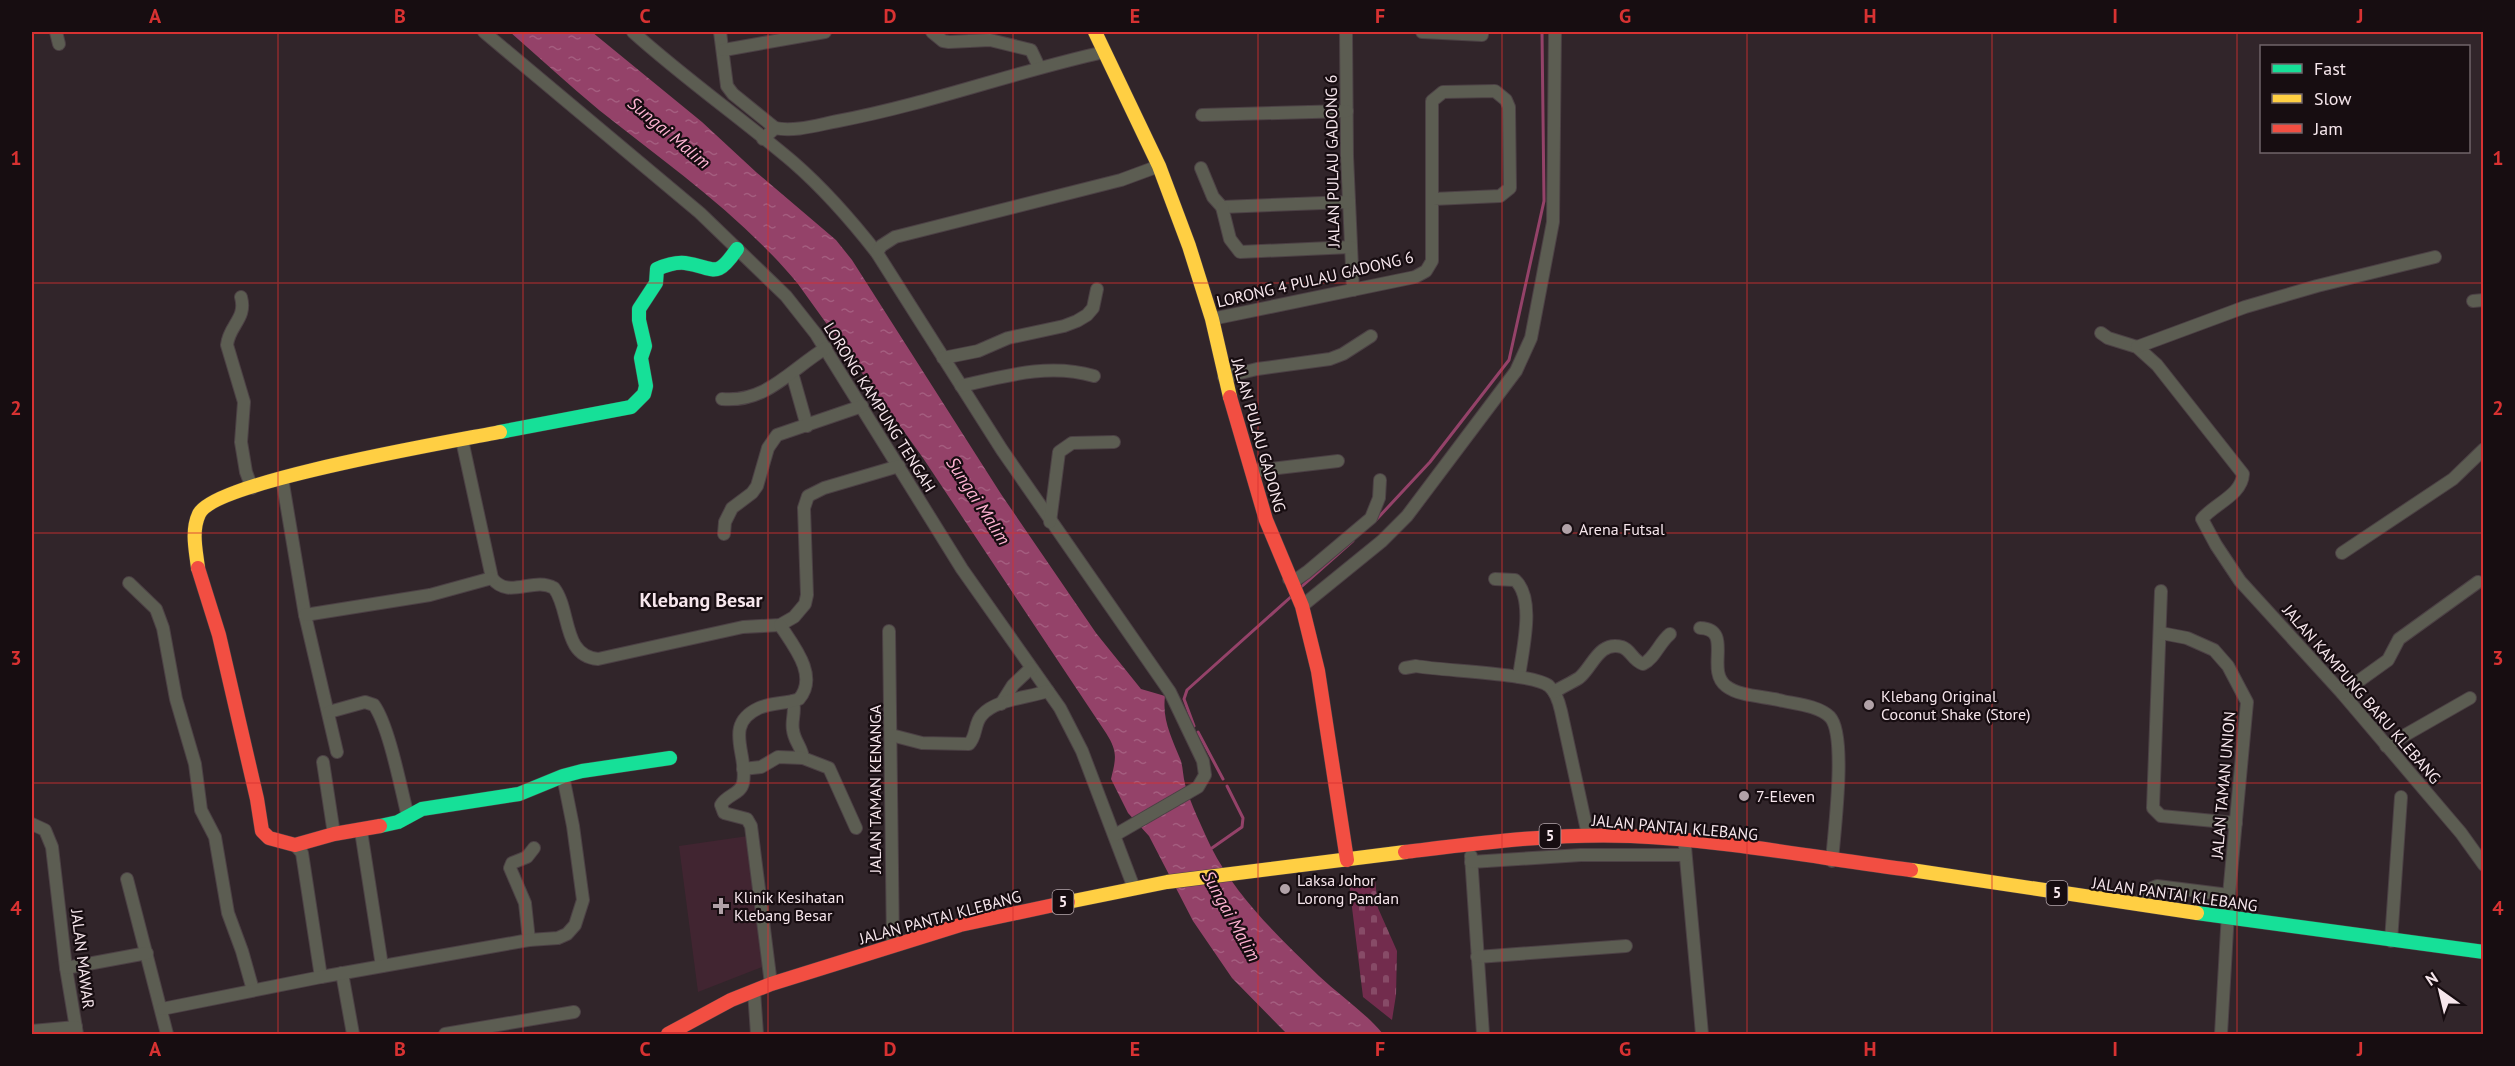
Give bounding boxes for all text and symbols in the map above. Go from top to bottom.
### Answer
text: A [149,3,162,29]
text: B [394,3,406,29]
text: C [639,3,651,29]
text: D [884,3,897,29]
text: E [1130,3,1140,29]
text: F [1375,3,1385,29]
text: G [1619,3,1631,29]
text: H [1863,3,1877,29]
text: I [2112,3,2118,29]
text: J [2356,3,2363,29]
legend [2260,45,2470,153]
text: Fast [2314,57,2346,80]
street label: JALAN PULAU GADONG 6 [1320,74,1344,249]
text: Slow [2314,87,2352,110]
water label: Sungai Malim [623,91,715,174]
text: Jam [2313,117,2343,140]
text: 1 [10,145,22,171]
text: 1 [2492,145,2504,171]
street label: LORONG 4 PULAU GADONG 6 [1214,247,1416,311]
street label: LORONG KAMPUNG TENGAH [820,319,940,495]
street label: JALAN PULAU GADONG [1227,355,1291,515]
text: 2 [10,395,22,421]
text: 2 [2492,395,2504,421]
water label: Sungai Malim [941,452,1016,549]
place label: Arena Futsal [1579,519,1665,539]
marker: Arena Futsal [1560,522,1574,536]
district label: Klebang Besar [639,587,763,613]
street label: JALAN KAMPUNG BARU KLEBANG [2278,599,2445,788]
text: 3 [10,645,22,671]
text: 3 [2492,645,2504,671]
place label: Klebang Original Coconut Shake (Store) [1881,686,2031,724]
marker: Klebang Original Coconut Shake (Store) [1862,698,1876,712]
street label: JALAN TAMAN KENANGA [865,704,885,874]
street label: JALAN TAMAN UNION [2206,710,2239,861]
place label: 7-Eleven [1756,786,1815,806]
marker: 7-Eleven [1737,789,1751,803]
street label: JALAN PANTAI KLEBANG [1590,810,1759,844]
road number: 5 [1540,824,1560,848]
water label: Sungai Malim [1197,866,1266,966]
place label: Laksa Johor Lorong Pandan [1297,870,1399,908]
street label: JALAN PANTAI KLEBANG [2090,872,2259,916]
road number: 5 [2046,881,2068,905]
marker: Laksa Johor Lorong Pandan [1278,882,1292,896]
street label: JALAN PANTAI KLEBANG [856,886,1023,949]
place label: Klinik Kesihatan Klebang Besar [734,887,844,925]
road number: 5 [1052,890,1074,914]
text: 4 [10,895,22,921]
text: 4 [2492,895,2504,921]
marker: Klinik Kesihatan Klebang Besar [712,897,730,915]
street label: JALAN MAWAR [67,907,99,1010]
north arrow [2410,961,2470,1021]
text: N [2422,967,2442,990]
text: A [149,1036,162,1062]
text: B [394,1036,406,1062]
text: C [639,1036,651,1062]
text: D [884,1036,897,1062]
text: E [1130,1036,1140,1062]
text: F [1375,1036,1385,1062]
text: G [1619,1036,1631,1062]
text: H [1863,1036,1877,1062]
text: I [2112,1036,2118,1062]
text: J [2356,1036,2363,1062]

